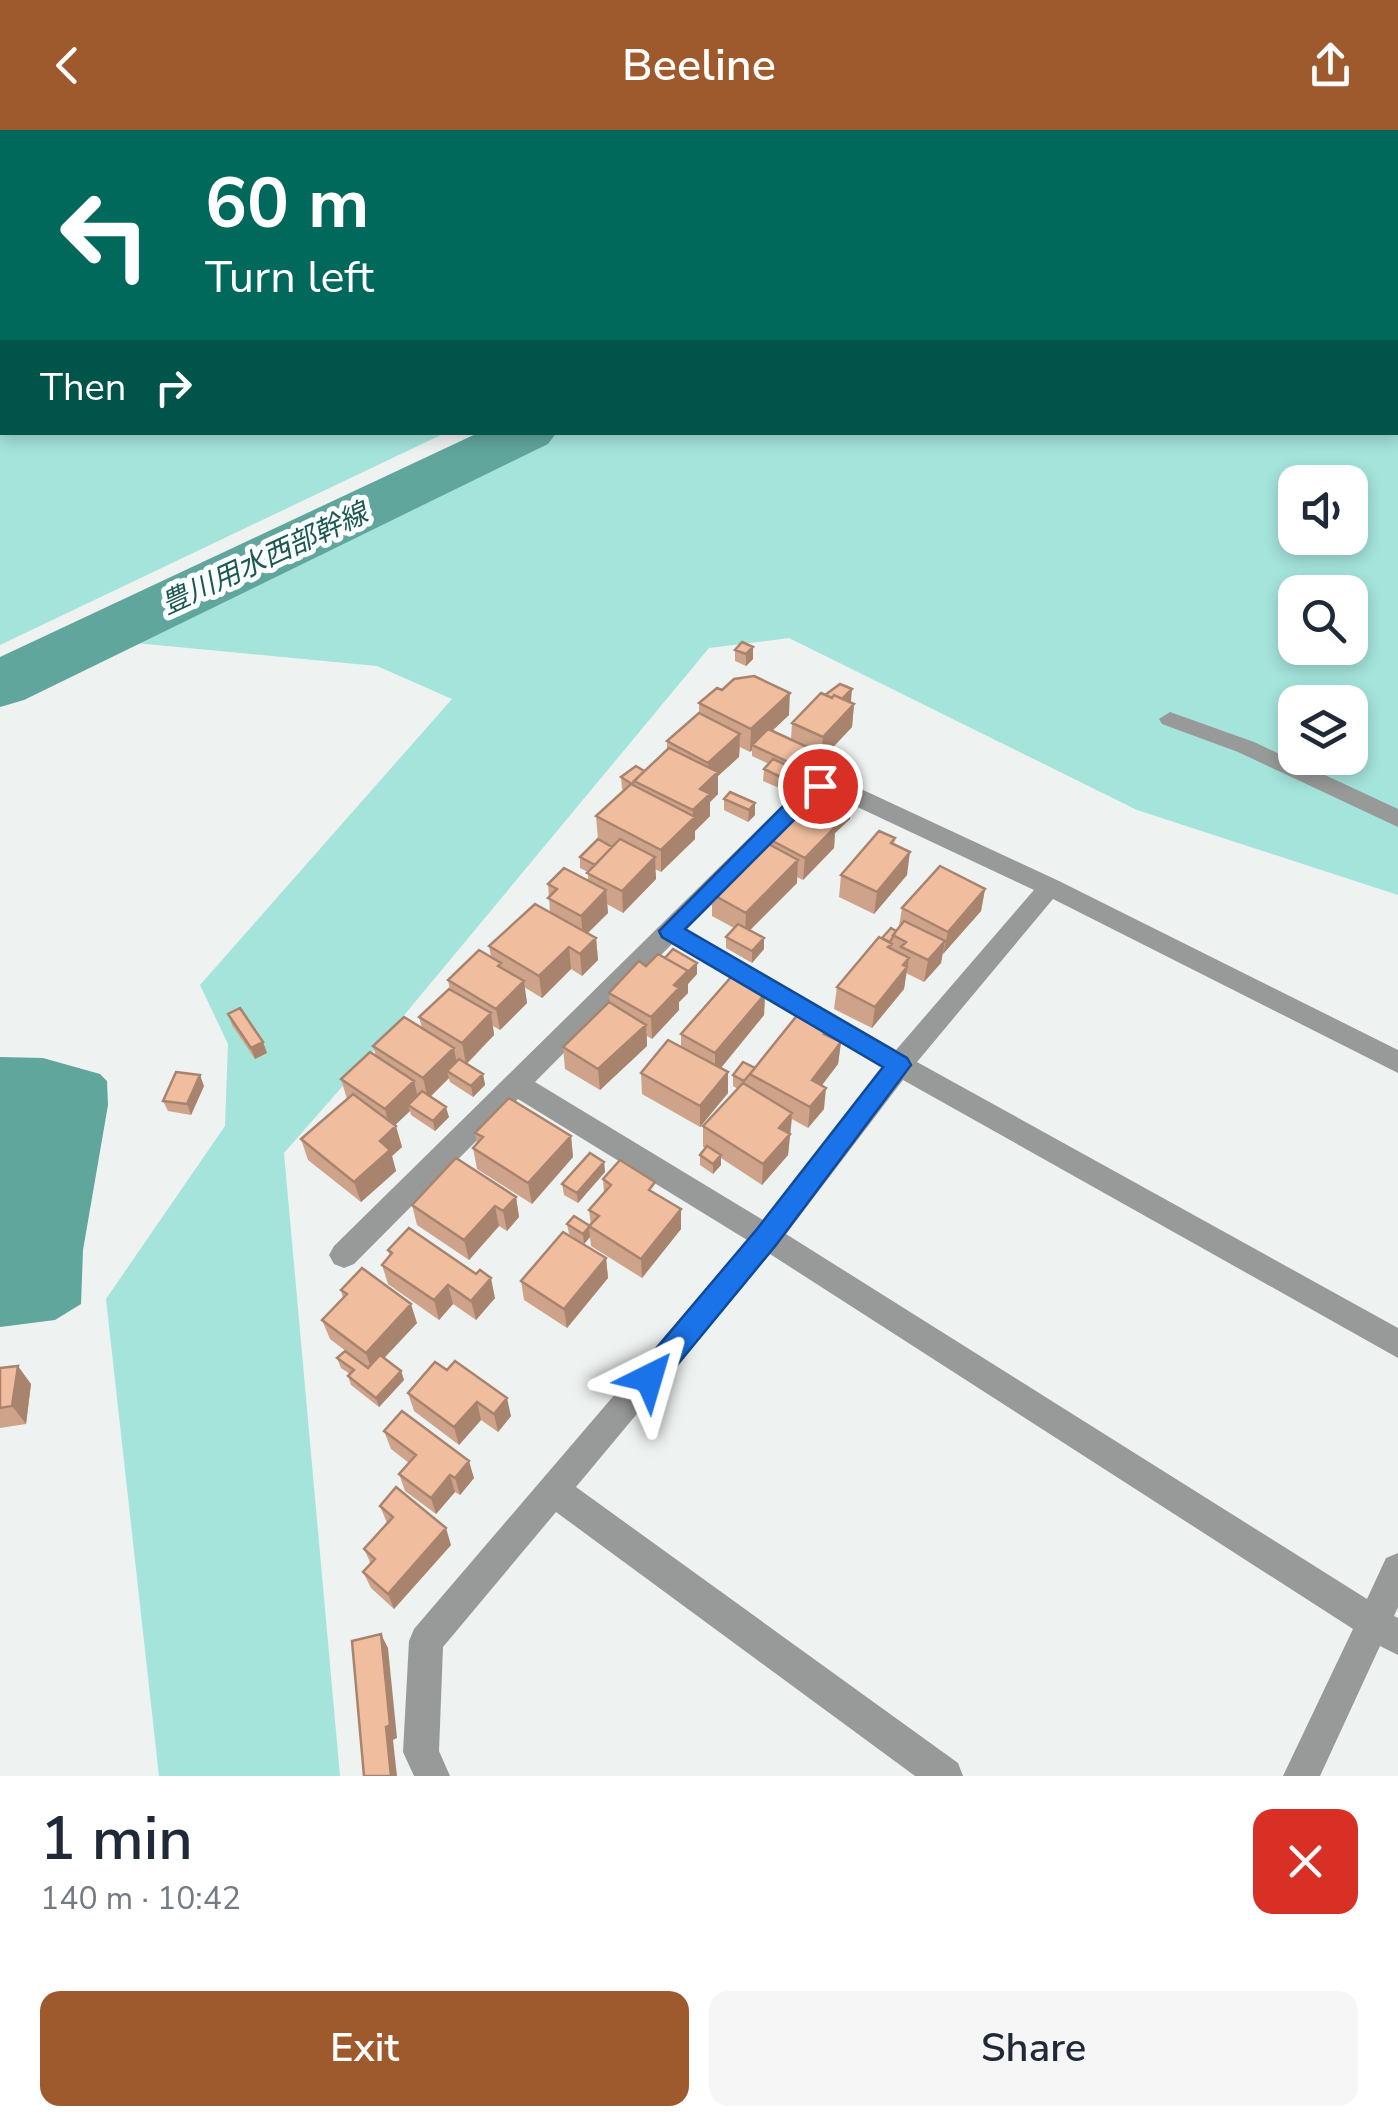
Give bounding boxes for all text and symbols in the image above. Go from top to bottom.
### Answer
text: Beeline [622,35,776,96]
icon: back [40,38,95,93]
icon: share [1303,38,1358,93]
text: 60 m [205,156,369,252]
icon: left [40,170,170,300]
text: Turn left [205,247,374,308]
icon: right [146,360,201,415]
text: Then [40,362,126,413]
map controls [1278,465,1368,775]
button: sound [1278,465,1368,555]
water label: 豊川用水西部幹線 [155,493,377,623]
button: search [1278,575,1368,665]
button: layers [1278,685,1368,775]
pin [778,744,863,829]
icon: arrive [793,759,848,814]
position arrow [597,1326,701,1430]
text: 1 min [40,1798,193,1880]
button: close [1253,1809,1358,1914]
text: 140 m · 10:42 [40,1877,241,1920]
button: Exit [40,1991,689,2106]
button: Share [709,1991,1358,2106]

